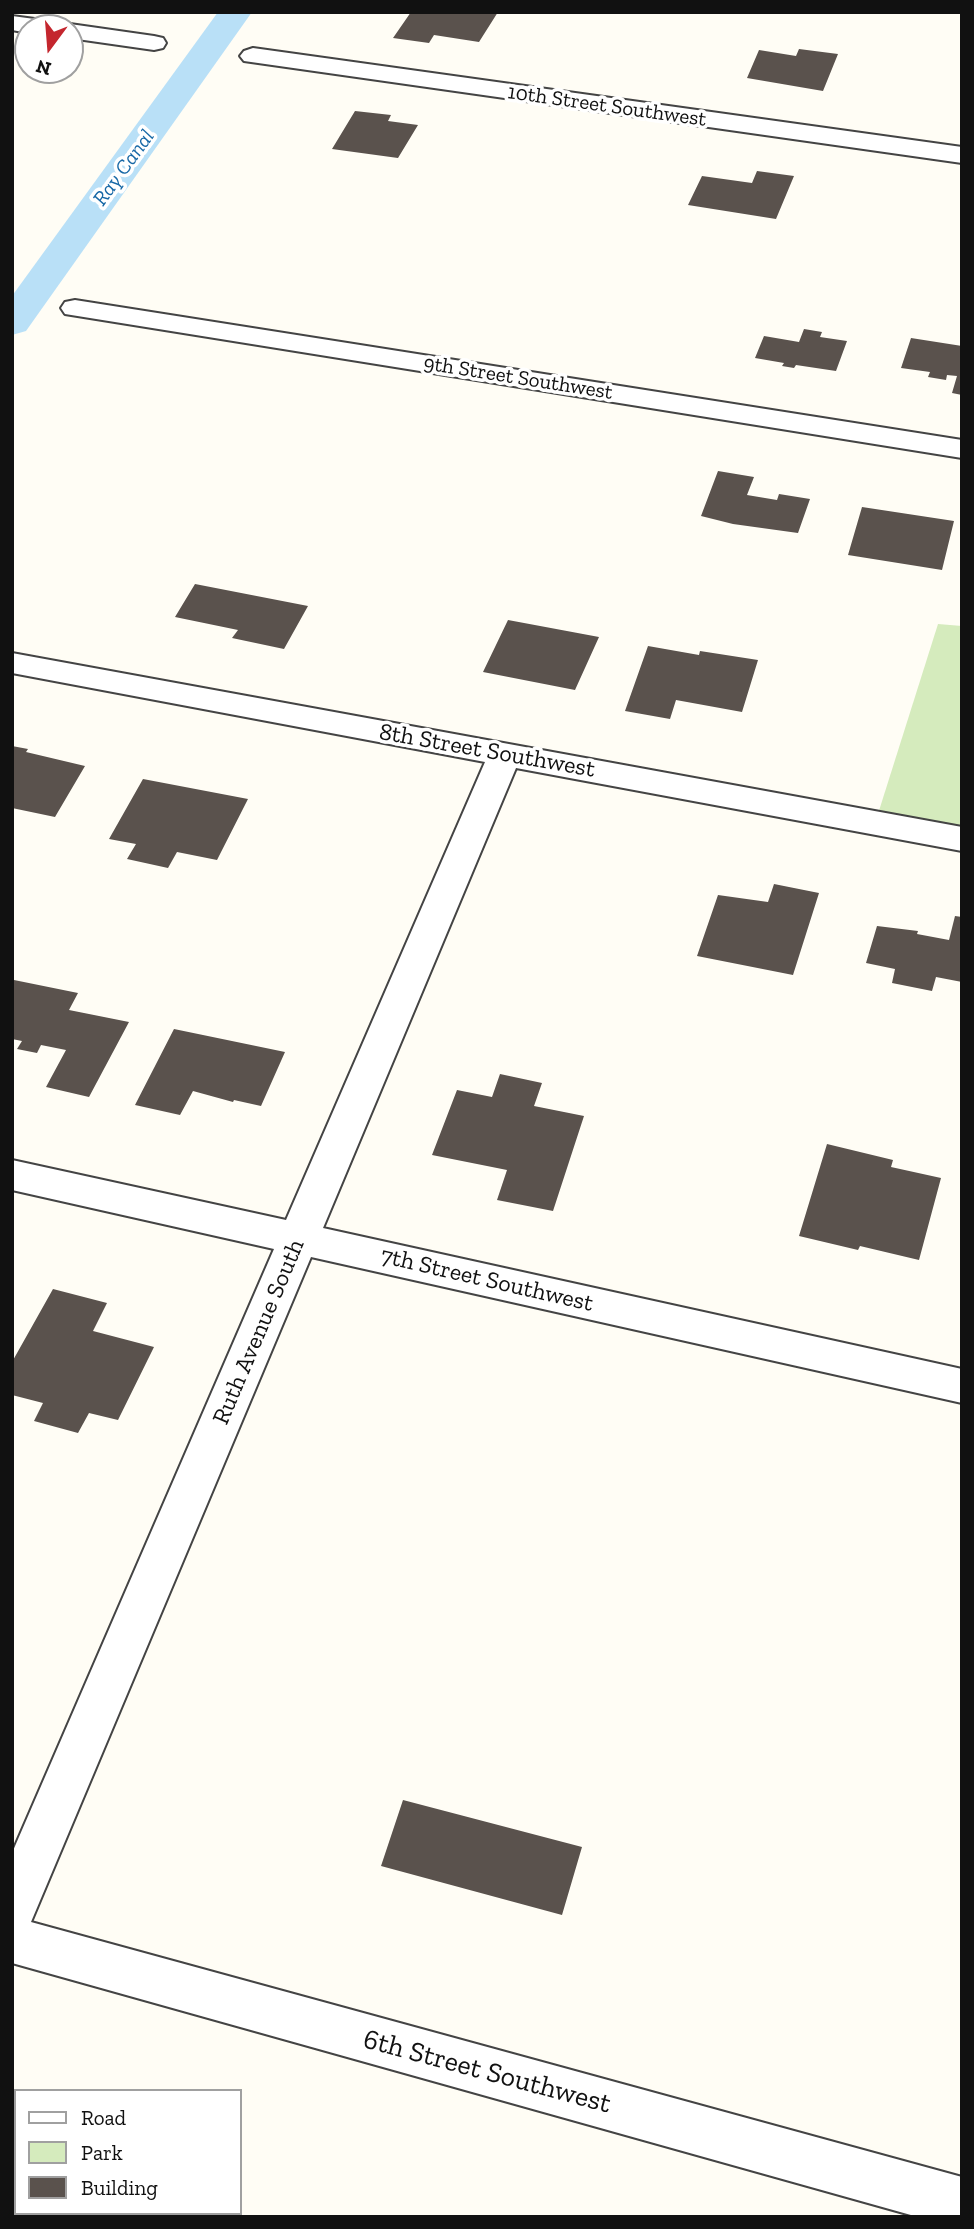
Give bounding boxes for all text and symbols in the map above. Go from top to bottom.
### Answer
north arrow [14,14,84,84]
text: N [34,55,54,81]
street label: 10th Street Southwest [506,80,708,132]
water label: Ray Canal [88,125,160,211]
street label: 9th Street Southwest [422,351,614,405]
street label: 8th Street Southwest [377,718,597,784]
street label: Ruth Avenue South [207,1235,311,1429]
street label: 7th Street Southwest [378,1242,596,1318]
street label: 6th Street Southwest [360,2023,614,2121]
legend [14,2089,242,2215]
text: Road [81,2105,126,2130]
text: Park [81,2140,123,2165]
text: Building [81,2175,158,2200]

